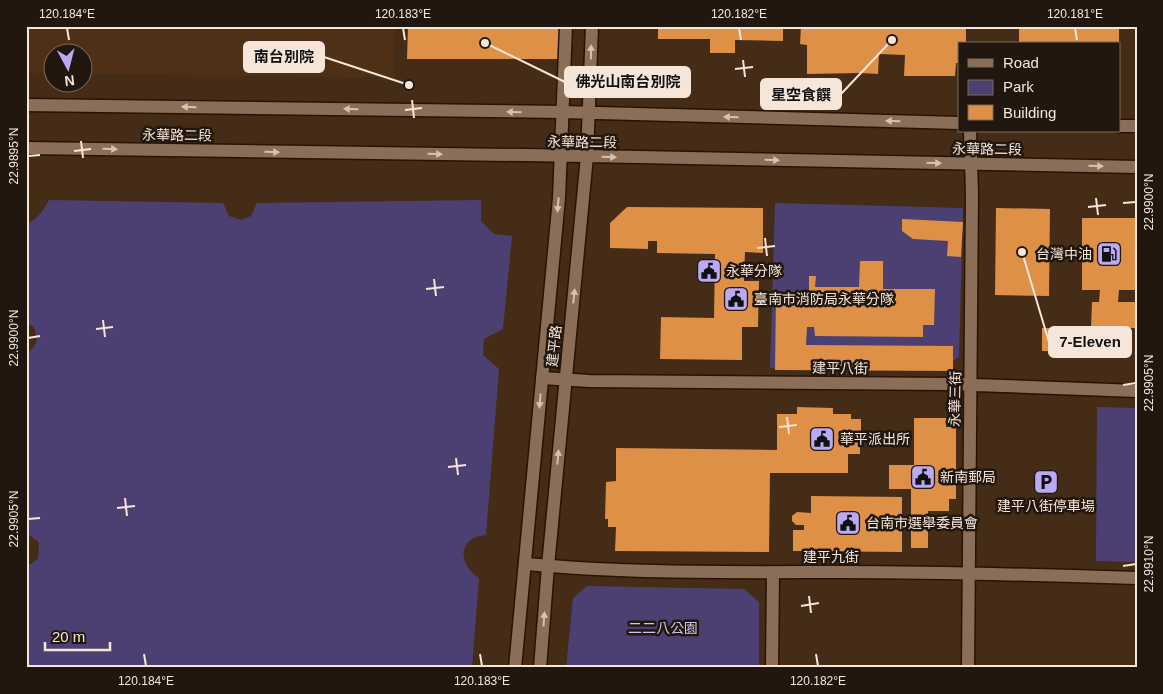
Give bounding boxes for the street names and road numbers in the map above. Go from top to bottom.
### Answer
street label: 永華路二段 [142,126,212,144]
street label: 永華路二段 [547,133,617,151]
street label: 永華路二段 [952,140,1022,158]
street label: 建平路 [544,324,564,368]
street label: 建平八街 [812,360,868,376]
street label: 永華三街 [947,371,963,427]
street label: 建平九街 [803,549,859,565]

